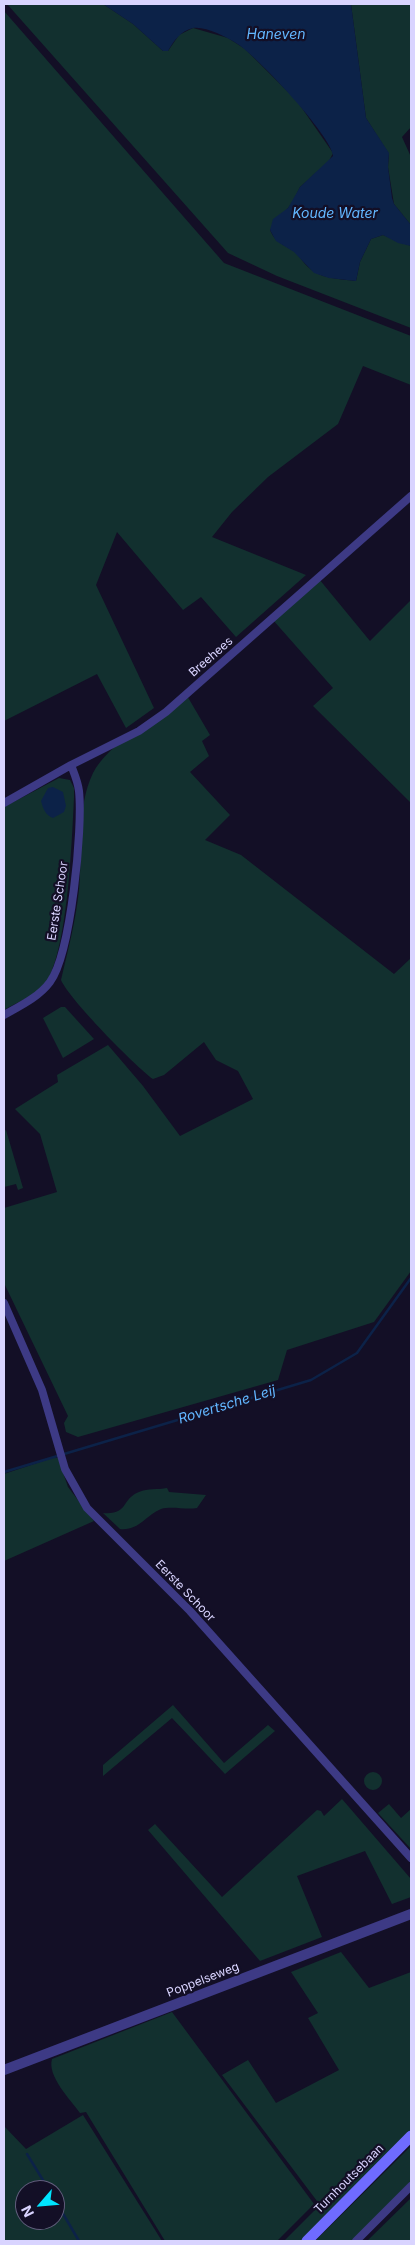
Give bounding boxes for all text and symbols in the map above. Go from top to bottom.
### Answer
water label: Haneven [247,27,305,43]
water label: Koude Water [292,206,378,222]
street label: Breehees [186,634,236,680]
street label: Eerste Schoor [45,860,71,942]
water label: Rovertsche Leij [176,1382,278,1428]
street label: Eerste Schoor [152,1557,218,1625]
street label: Poppelseweg [165,1960,241,2000]
street label: Turnhoutsebaan [311,2141,387,2217]
north arrow [15,2180,65,2230]
text: N [17,2203,37,2220]

